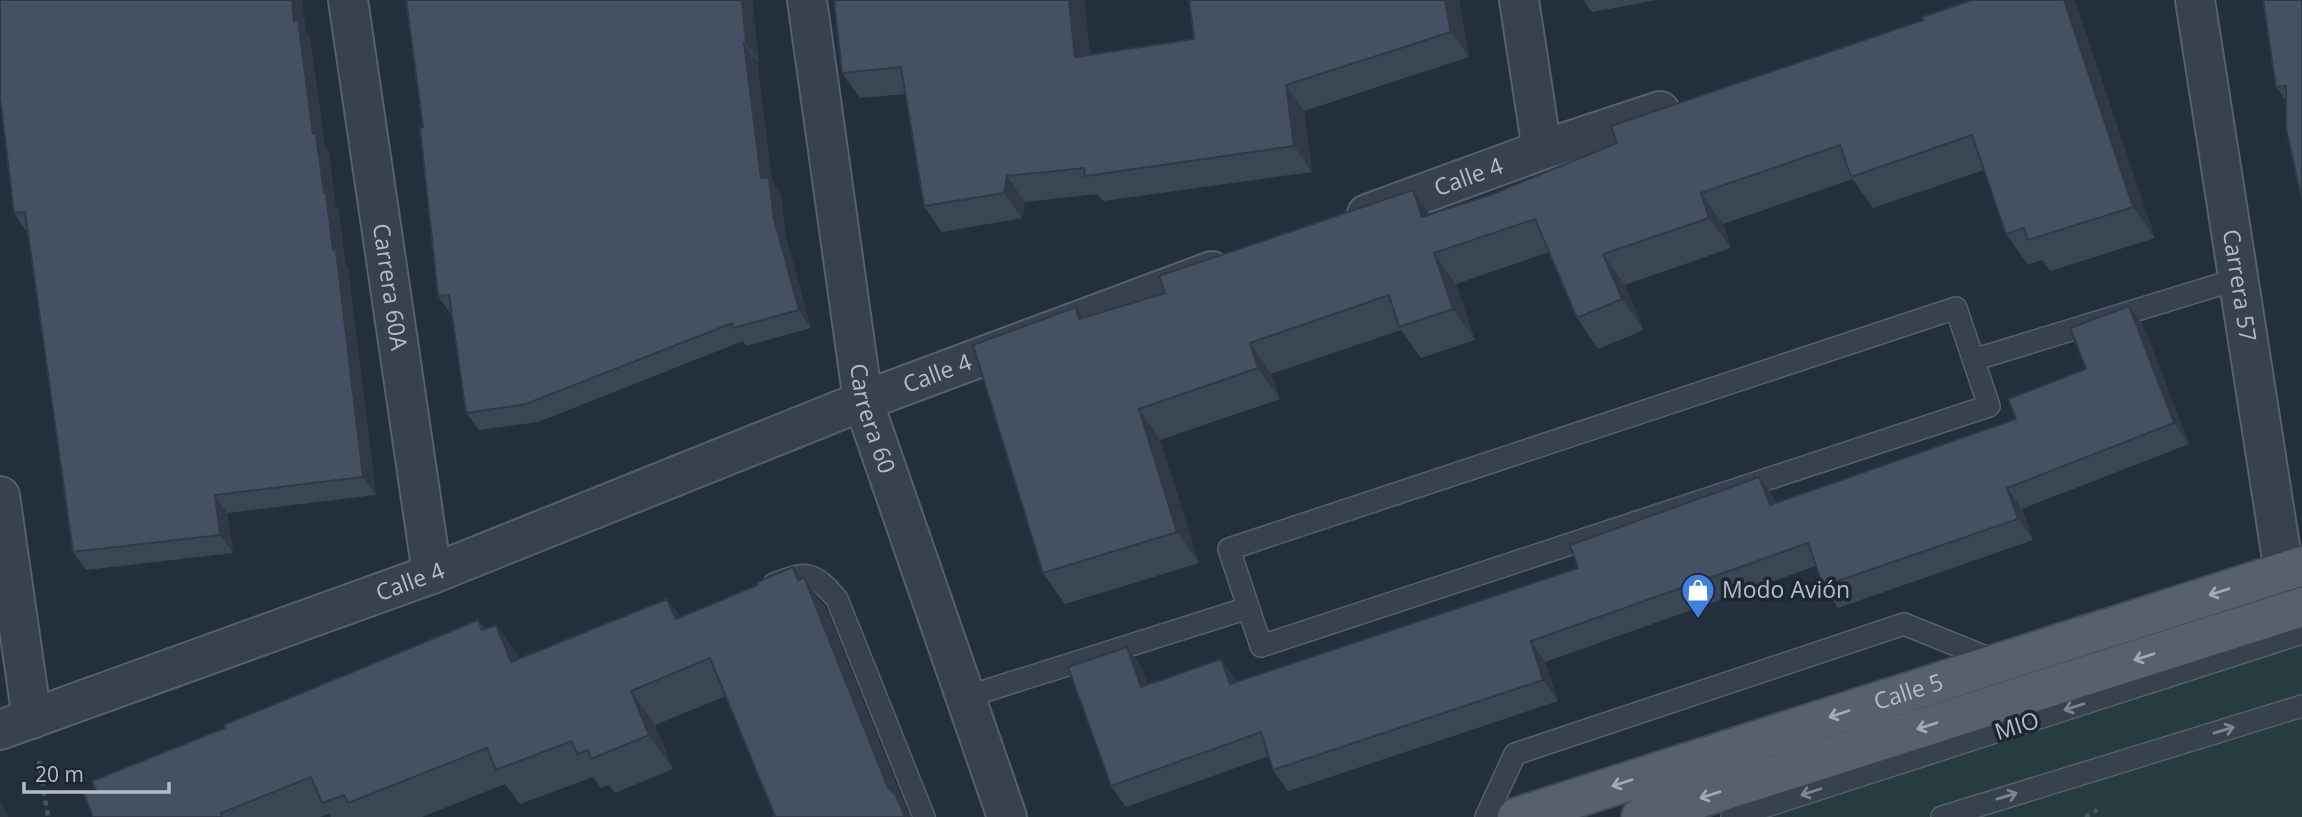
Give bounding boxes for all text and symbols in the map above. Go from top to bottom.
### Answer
street label: Calle 4 [1429,149,1507,203]
street label: Carrera 60A [366,221,416,353]
street label: Carrera 57 [2216,227,2265,344]
street label: Calle 4 [898,345,976,400]
street label: Carrera 60 [843,361,904,478]
street label: Calle 4 [371,554,449,608]
shop icon: Modo Avión [1679,571,1717,620]
place label: Modo Avión [1722,573,1850,605]
one-way arrow [2208,587,2230,600]
one-way arrow [2133,652,2155,664]
street label: Calle 5 [1869,665,1947,717]
one-way arrow [2063,702,2085,715]
street label: MIO [1990,703,2043,747]
one-way arrow [1828,709,1850,721]
one-way arrow [1916,721,1938,733]
one-way arrow [2213,722,2235,735]
scale bar [24,750,170,794]
text: 20 m [35,760,84,788]
one-way arrow [1611,778,1633,791]
one-way arrow [1800,787,1822,799]
one-way arrow [1995,788,2017,801]
one-way arrow [1699,789,1721,802]

